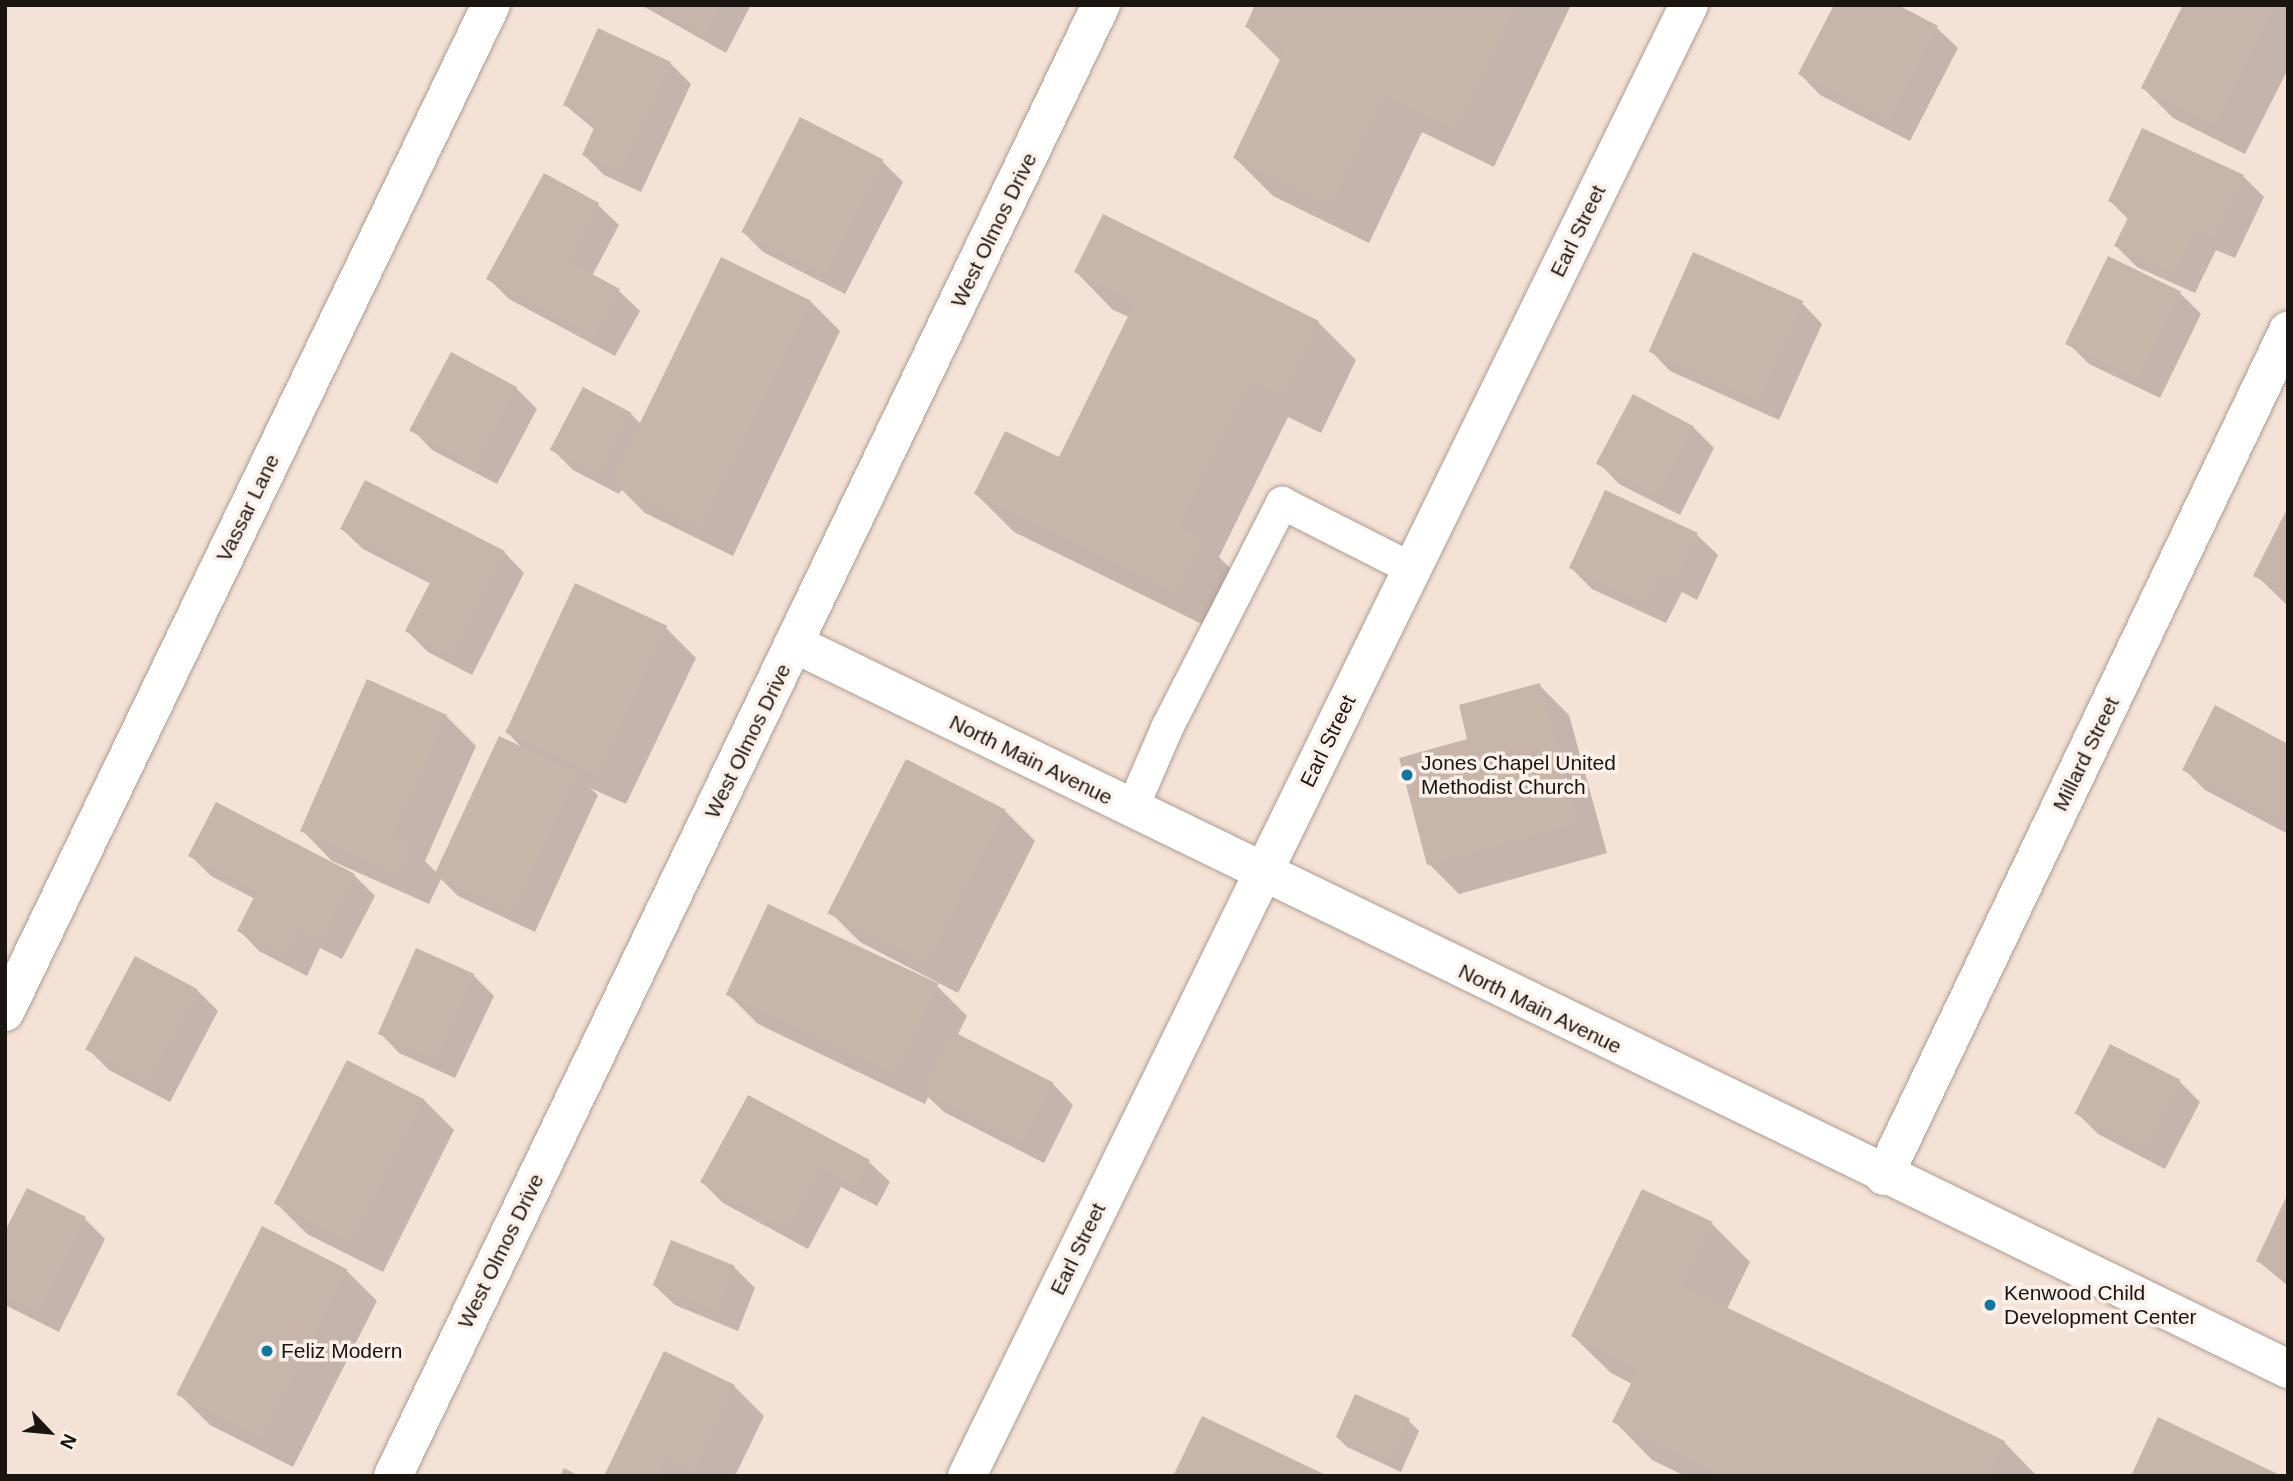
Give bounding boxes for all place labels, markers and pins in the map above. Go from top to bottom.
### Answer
place label: Jones Chapel United Methodist Church [1421,750,1616,800]
marker: Jones Chapel United Methodist Church [1399,767,1415,783]
place label: Kenwood Child Development Center [2004,1280,2197,1330]
marker: Kenwood Child Development Center [1982,1297,1998,1313]
place label: Feliz Modern [281,1338,402,1364]
marker: Feliz Modern [259,1343,275,1359]

